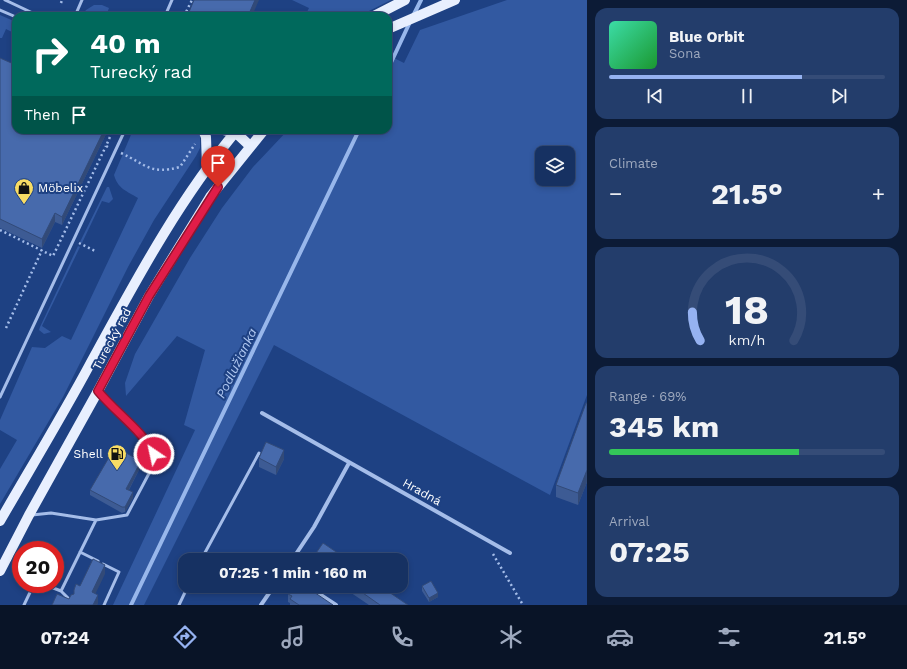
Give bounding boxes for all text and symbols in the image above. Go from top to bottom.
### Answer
text: 40 m [90,27,160,60]
icon: right [24,28,76,80]
text: Blue Orbit [669,28,744,46]
text: Sona [669,46,701,61]
text: Turecký rad [90,61,192,82]
icon: previous [644,85,666,107]
icon: pause [736,85,758,107]
icon: next [828,85,850,107]
icon: arrive [68,104,90,126]
text: Then [24,106,60,124]
pin [201,146,235,187]
map controls [535,146,575,186]
button: layers [535,146,575,186]
icon: arrive [207,152,229,174]
text: Climate [609,156,658,171]
text: 21.5° [711,176,783,211]
shop icon: Möbelix [13,177,35,205]
place label: Möbelix [38,181,83,195]
text: − [609,181,622,206]
text: + [872,181,885,206]
text: 18 [725,284,769,333]
street label: Turecký rad [90,306,134,372]
water label: Podlužianka [213,326,260,401]
text: km/h [729,331,765,347]
text: Range · 69% [609,389,686,404]
text: 345 km [609,409,719,444]
position arrow [133,433,175,475]
fuel station icon: Shell [106,443,128,471]
place label: Shell [74,447,103,461]
street label: Hradná [400,476,444,508]
text: Arrival [609,514,650,529]
text: 07:25 [609,534,690,569]
speed limit sign: 20 [12,541,64,593]
text: 07:25 · 1 min · 160 m [219,564,367,582]
icon: directions [171,623,199,651]
icon: music [279,623,307,651]
icon: phone [388,623,416,651]
icon: climate [497,623,525,651]
icon: car [606,623,634,651]
icon: filters [715,623,743,651]
text: 07:24 [40,627,90,648]
text: 21.5° [823,627,867,648]

